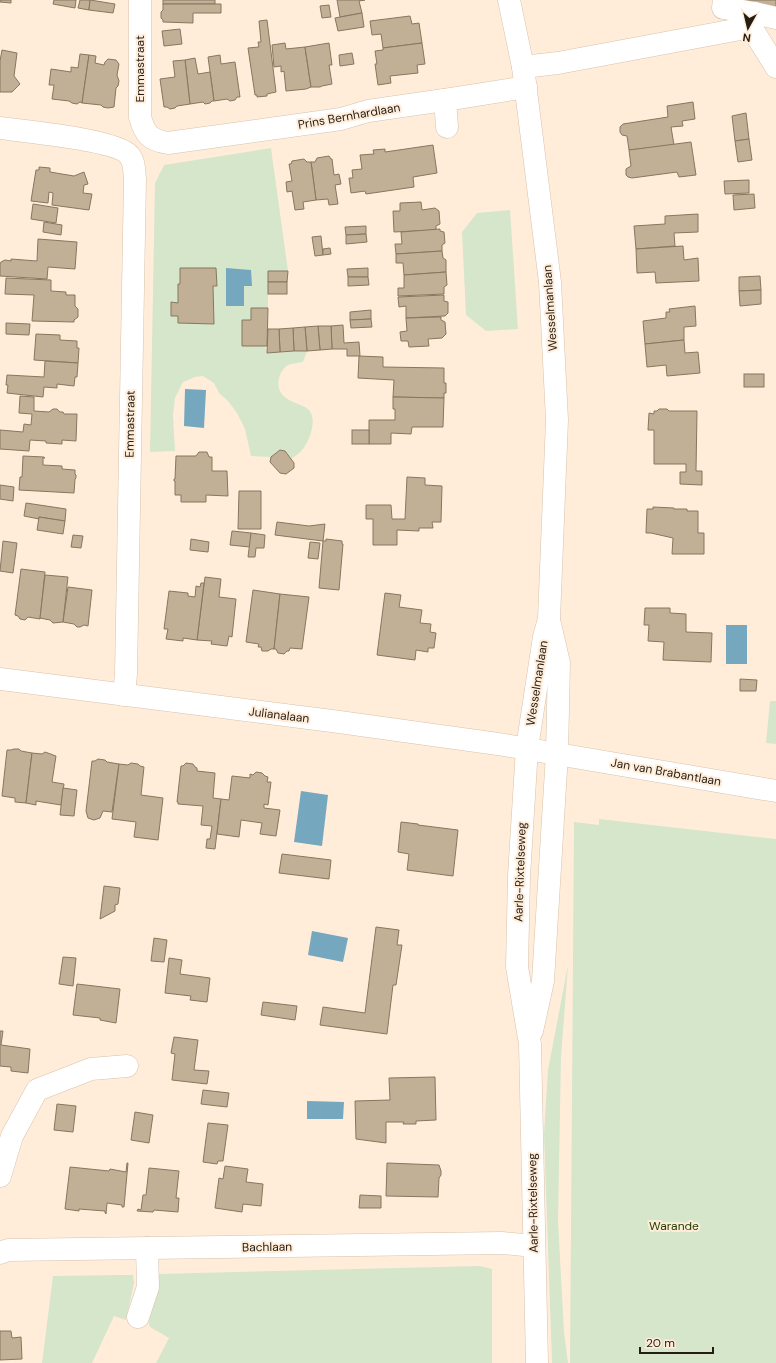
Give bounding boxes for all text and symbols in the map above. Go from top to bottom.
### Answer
north arrow [728,8,768,48]
text: N [742,30,752,45]
street label: Emmastraat [132,35,148,103]
street label: Prins Bernhardlaan [297,99,401,133]
street label: Wesselmanlaan [539,264,561,352]
street label: Emmastraat [121,390,139,458]
street label: Wesselmanlaan [522,639,552,727]
street label: Julianalaan [248,703,310,727]
street label: Jan van Brabantlaan [610,754,723,790]
street label: Aarle-Rixtelseweg [510,822,530,922]
street label: Aarle-Rixtelseweg [524,1153,542,1253]
park label: Warande [649,1218,699,1234]
street label: Bachlaan [242,1239,292,1255]
scale bar [640,1329,713,1355]
text: 20 m [646,1335,675,1351]

